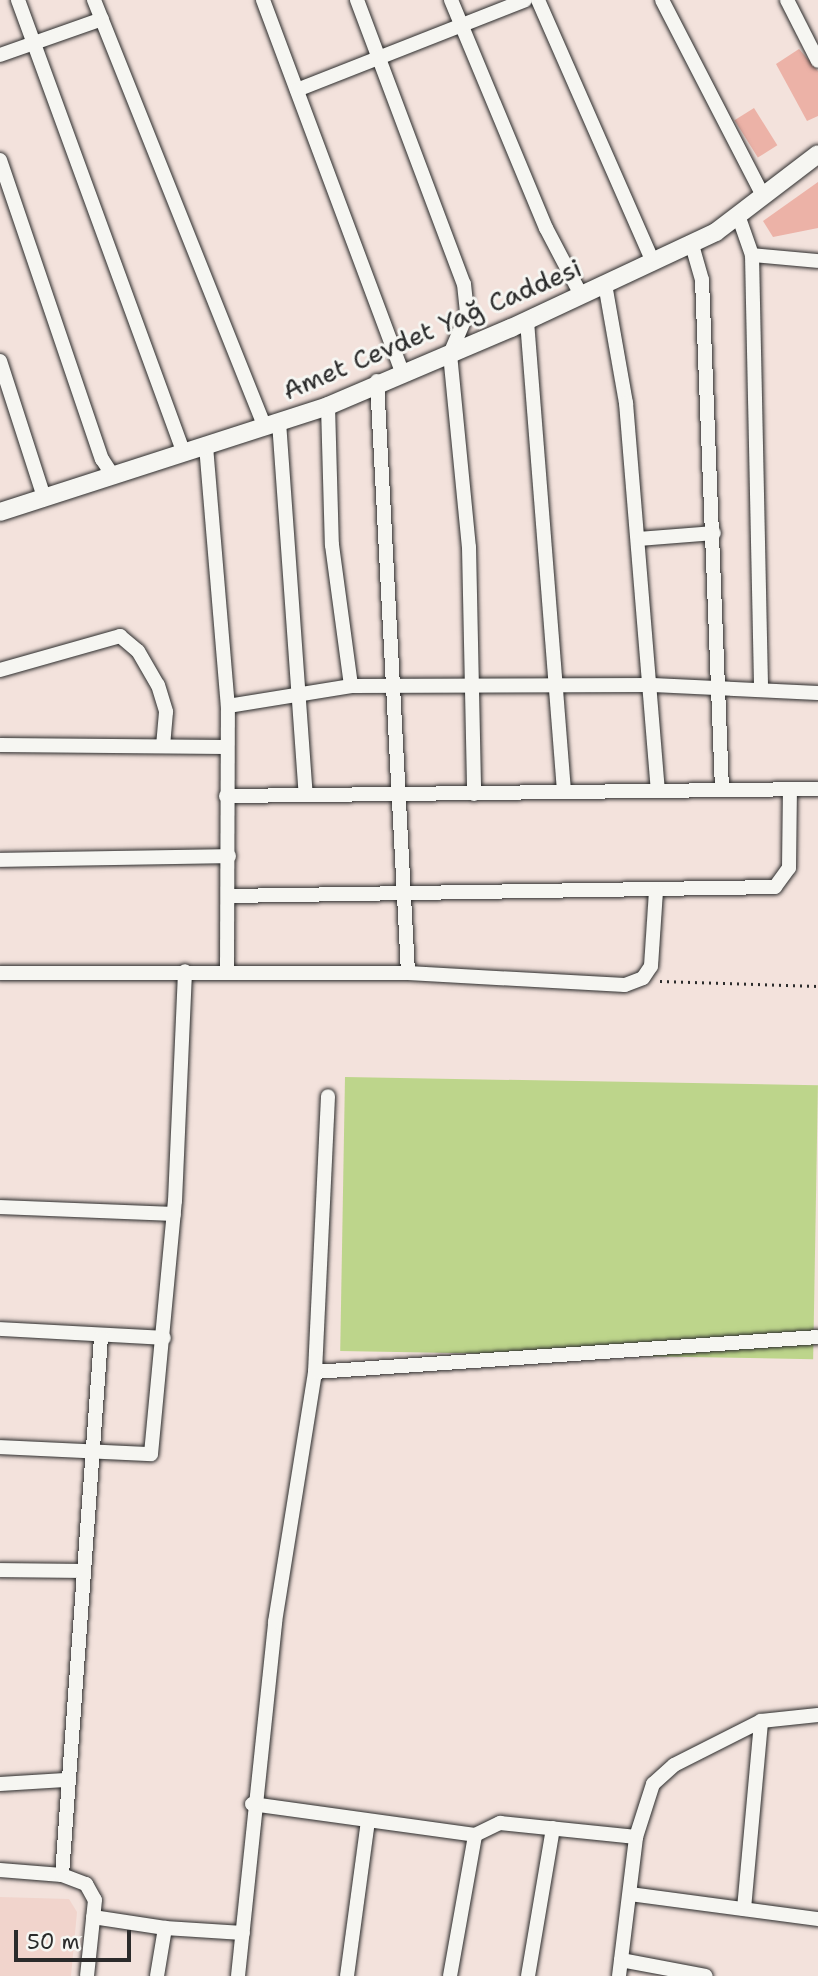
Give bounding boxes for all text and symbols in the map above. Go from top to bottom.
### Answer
street label: Amet Cevdet Yağ Caddesi [278,252,586,406]
scale bar [18,1916,135,1960]
text: 50 m [27,1928,80,1956]

